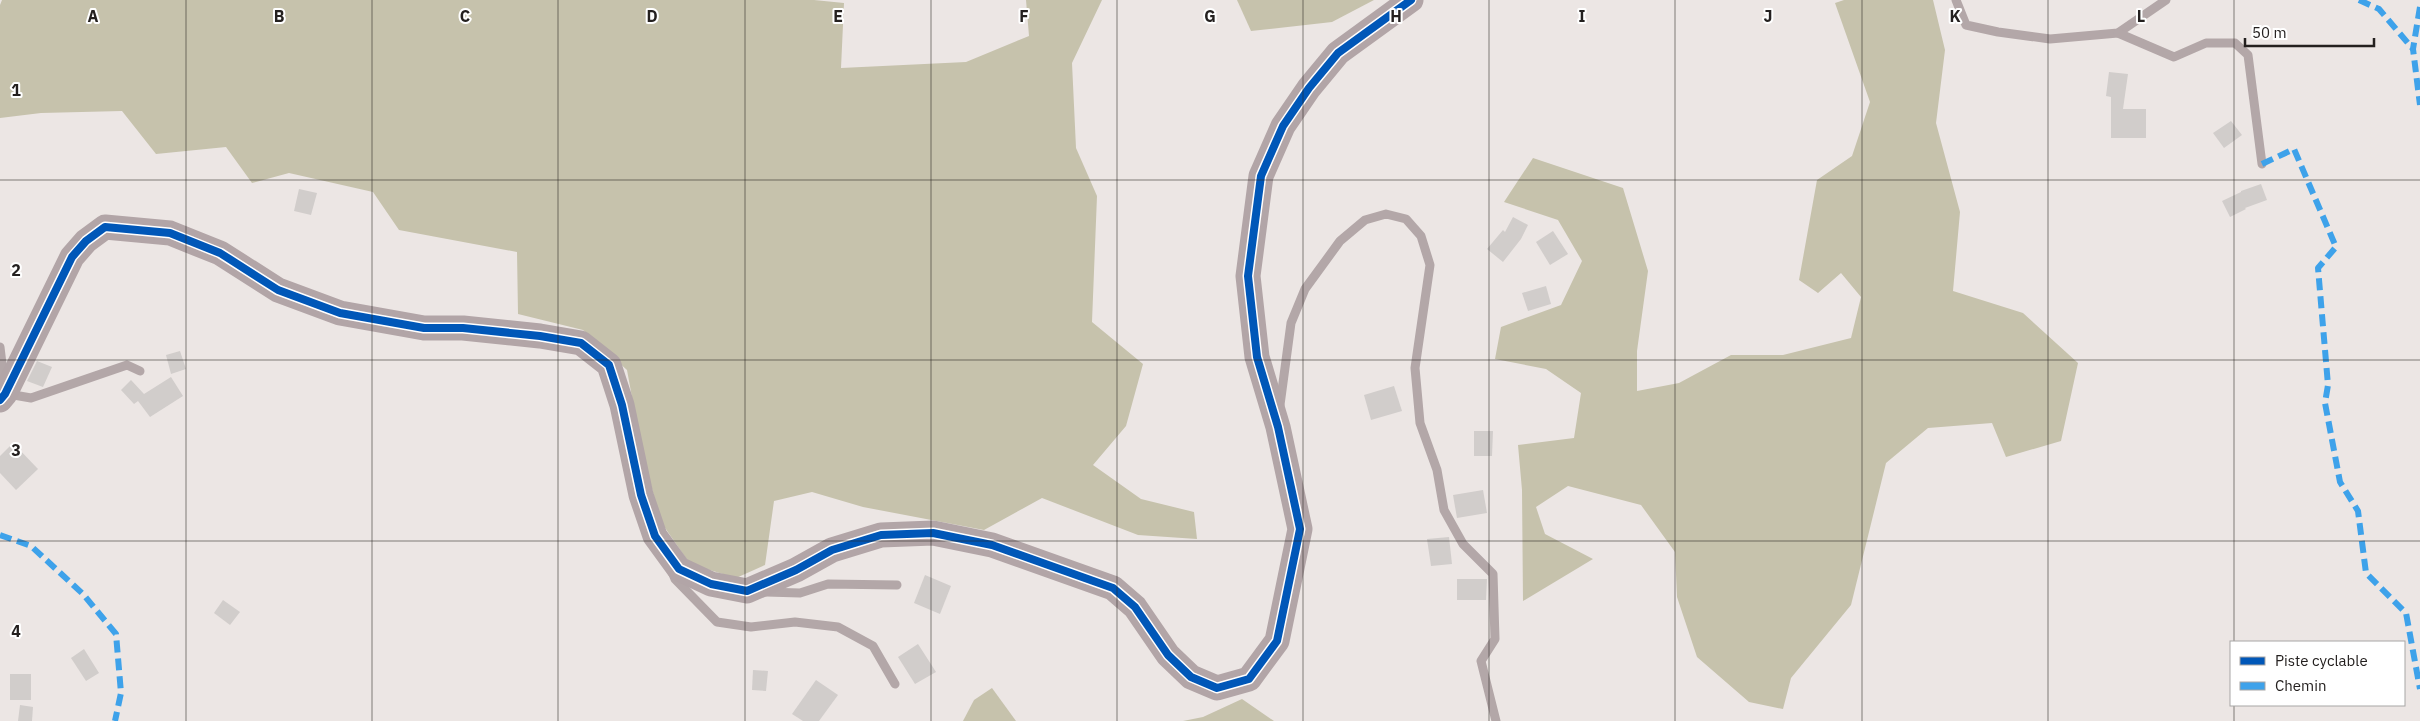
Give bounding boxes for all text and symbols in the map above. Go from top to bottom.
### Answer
text: A [88,6,99,26]
text: B [274,6,285,26]
text: C [460,6,470,26]
text: D [646,6,658,26]
text: E [833,6,843,26]
text: F [1019,6,1029,26]
text: G [1204,6,1216,26]
text: H [1390,6,1402,26]
text: I [1579,6,1586,26]
text: J [1764,6,1772,26]
text: K [1949,6,1961,26]
text: L [2137,6,2145,26]
scale bar [2245,15,2374,47]
text: 50 m [2252,23,2287,42]
text: 1 [11,80,21,100]
text: 2 [11,260,21,280]
text: 3 [11,440,21,460]
text: 4 [11,621,21,641]
legend [2230,641,2405,706]
text: Piste cyclable [2275,651,2368,670]
text: Chemin [2275,676,2326,695]

